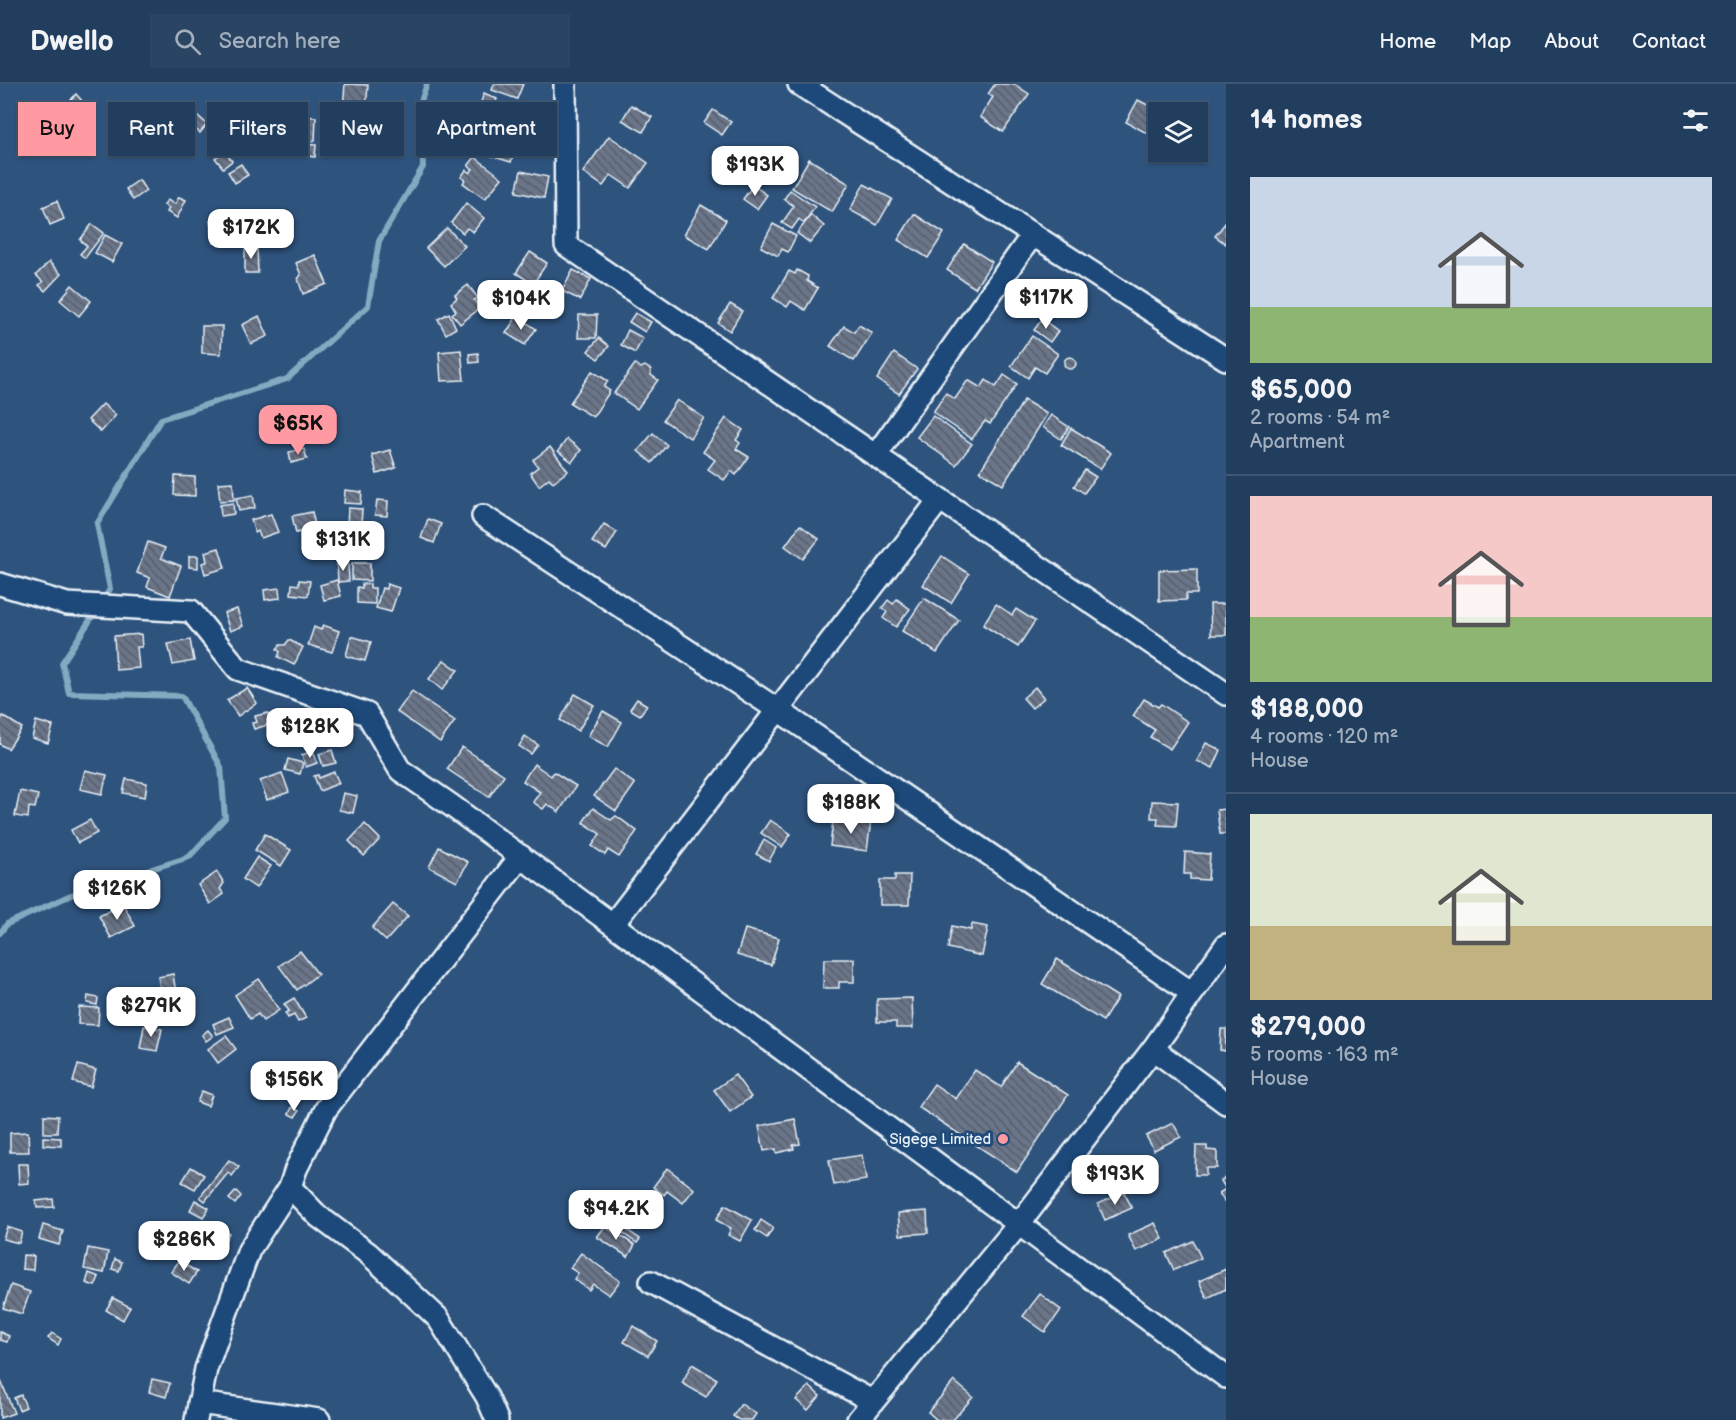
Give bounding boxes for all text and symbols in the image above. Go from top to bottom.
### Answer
search box [150,14,570,68]
text: Dwello [30,25,114,58]
icon: search [171,25,204,58]
text: Search here [219,28,341,55]
text: Home [1379,29,1436,54]
text: Map [1469,29,1511,54]
text: About [1544,29,1599,54]
text: Contact [1632,29,1706,54]
chip: Buy [18,102,96,156]
chip: Rent [108,102,195,156]
chip: Filters [207,102,308,156]
chip: New [320,102,404,156]
chip: Apartment [416,102,557,156]
map controls [1148,102,1208,162]
button: layers [1148,102,1208,162]
icon: filters [1679,104,1712,137]
text: 14 homes [1250,105,1362,136]
pin: $193K [713,146,797,197]
text: $193K [726,153,784,177]
pin: $172K [209,209,293,260]
text: $172K [222,216,280,240]
icon: home [1427,216,1535,324]
pin: $117K [1004,279,1088,330]
pin: $104K [479,280,563,331]
text: $117K [1019,286,1073,310]
text: $104K [491,287,551,311]
text: $65,000 [1250,375,1352,406]
pin: $65K [262,405,334,456]
text: 2 rooms · 54 m² [1250,406,1390,430]
text: $65K [273,412,323,436]
text: Apartment [1250,430,1345,454]
pin: $131K [301,521,385,572]
text: $131K [315,528,371,552]
icon: home [1427,535,1535,643]
text: $188,000 [1250,694,1364,725]
pin: $128K [268,708,352,759]
text: $128K [280,715,340,739]
text: 4 rooms · 120 m² [1250,725,1399,749]
text: House [1250,749,1309,773]
pin: $188K [809,784,893,835]
text: $188K [821,791,881,815]
icon: home [1427,853,1535,961]
pin: $126K [75,870,159,921]
text: $126K [87,877,147,901]
pin: $279K [109,987,193,1038]
text: $279K [121,994,182,1018]
text: $279,000 [1250,1012,1366,1043]
text: 5 rooms · 163 m² [1250,1043,1399,1067]
pin: $156K [252,1061,336,1112]
text: House [1250,1067,1309,1091]
text: $156K [265,1068,323,1092]
place label: Sigege Limited [890,1130,991,1149]
marker: Sigege Limited [996,1132,1010,1146]
pin: $193K [1073,1155,1157,1206]
text: $193K [1086,1162,1144,1186]
pin: $94.2K [567,1190,665,1241]
text: $94.2K [583,1197,649,1221]
pin: $286K [142,1221,226,1272]
text: $286K [153,1228,215,1252]

